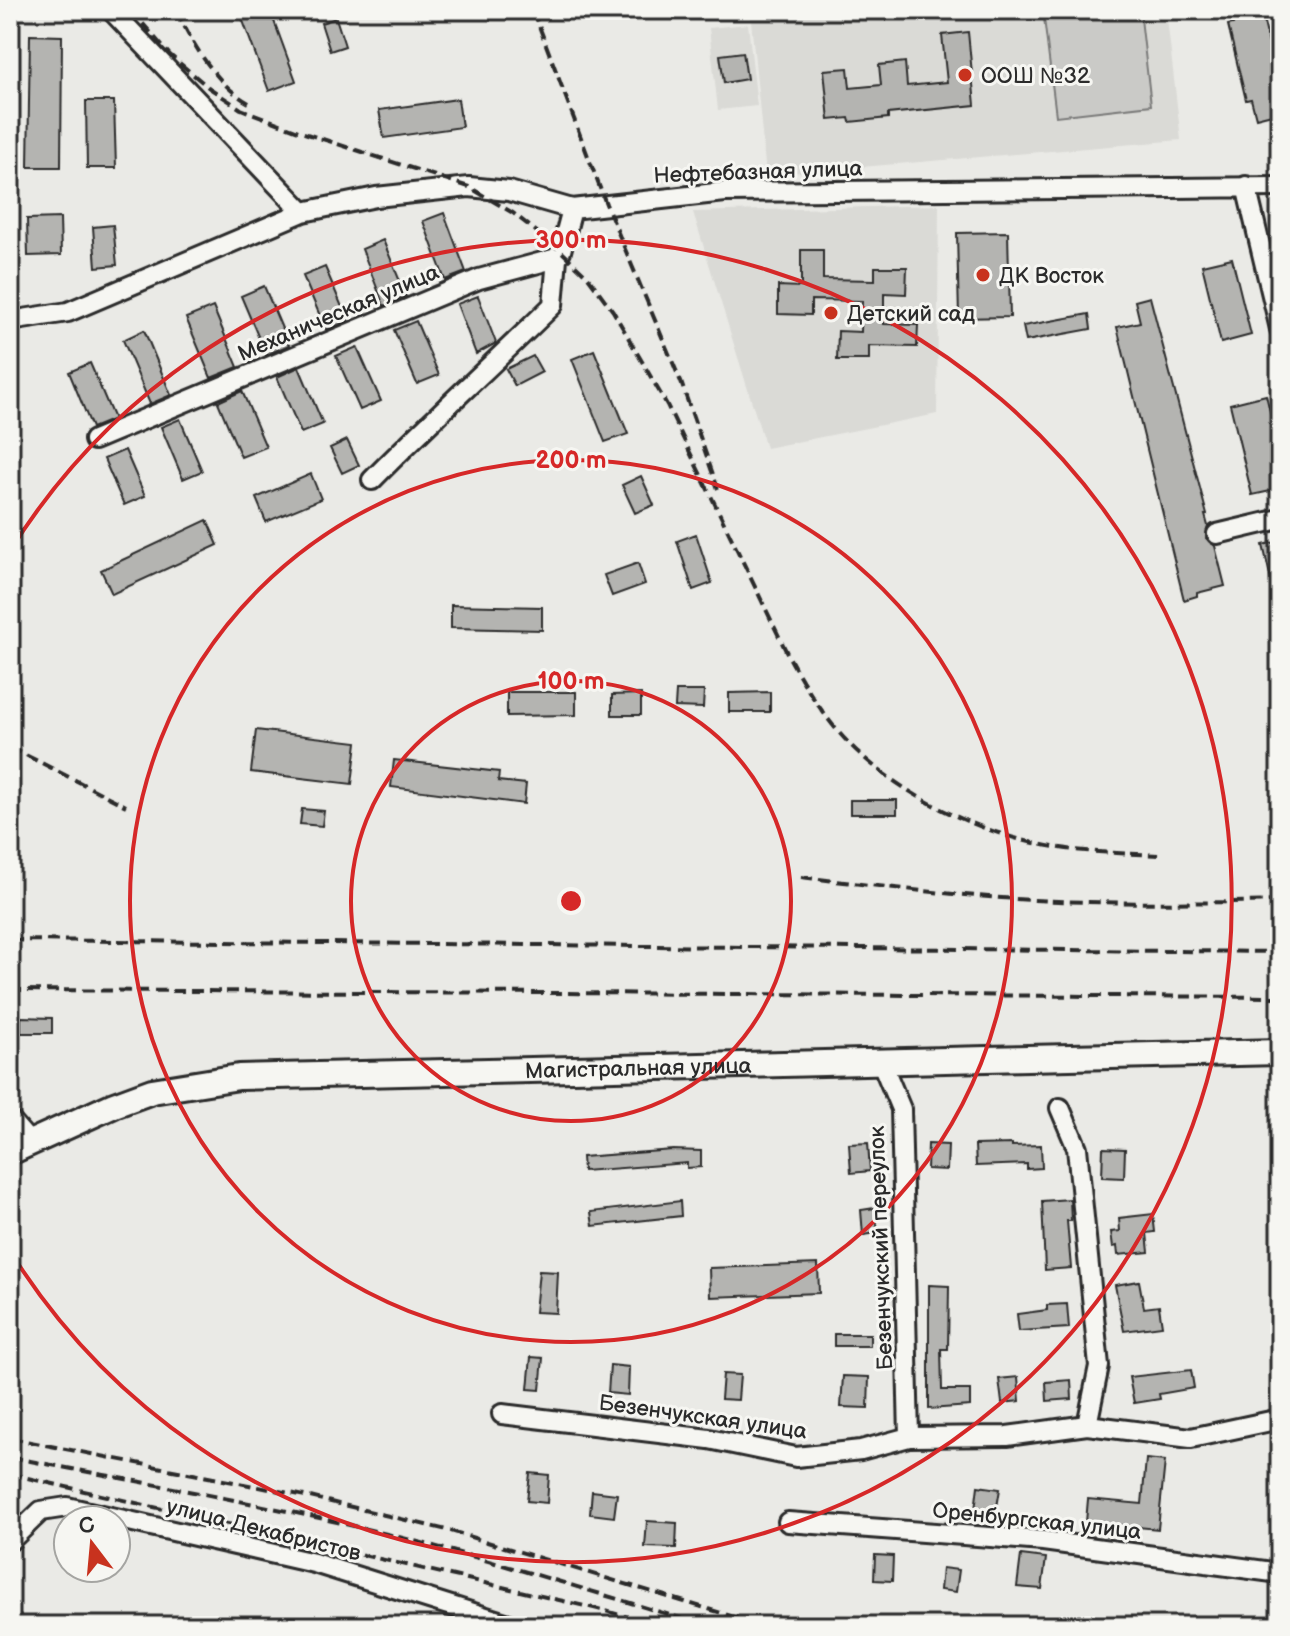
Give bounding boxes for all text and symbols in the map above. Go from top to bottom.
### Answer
place label: ООШ №32 [981,63,1090,90]
marker: ООШ №32 [956,66,974,84]
street label: Нефтебазная улица [653,155,863,190]
text: 300 m [536,226,606,255]
street label: Механическая улица [234,259,443,368]
place label: ДК Восток [999,263,1104,290]
marker: ДК Восток [974,266,992,284]
place label: Детский сад [847,301,975,328]
marker: Детский сад [822,304,840,322]
text: 200 m [536,446,606,475]
text: 100 m [538,667,604,696]
centre of rings [557,887,585,915]
street label: Магистральная улица [525,1053,752,1085]
street label: Безенчукский переулок [864,1125,899,1371]
street label: Безенчукская улица [597,1390,809,1445]
street label: улица Декабристов [164,1493,364,1568]
street label: Оренбургская улица [931,1497,1143,1546]
north arrow [52,1504,132,1584]
text: С [76,1511,98,1541]

